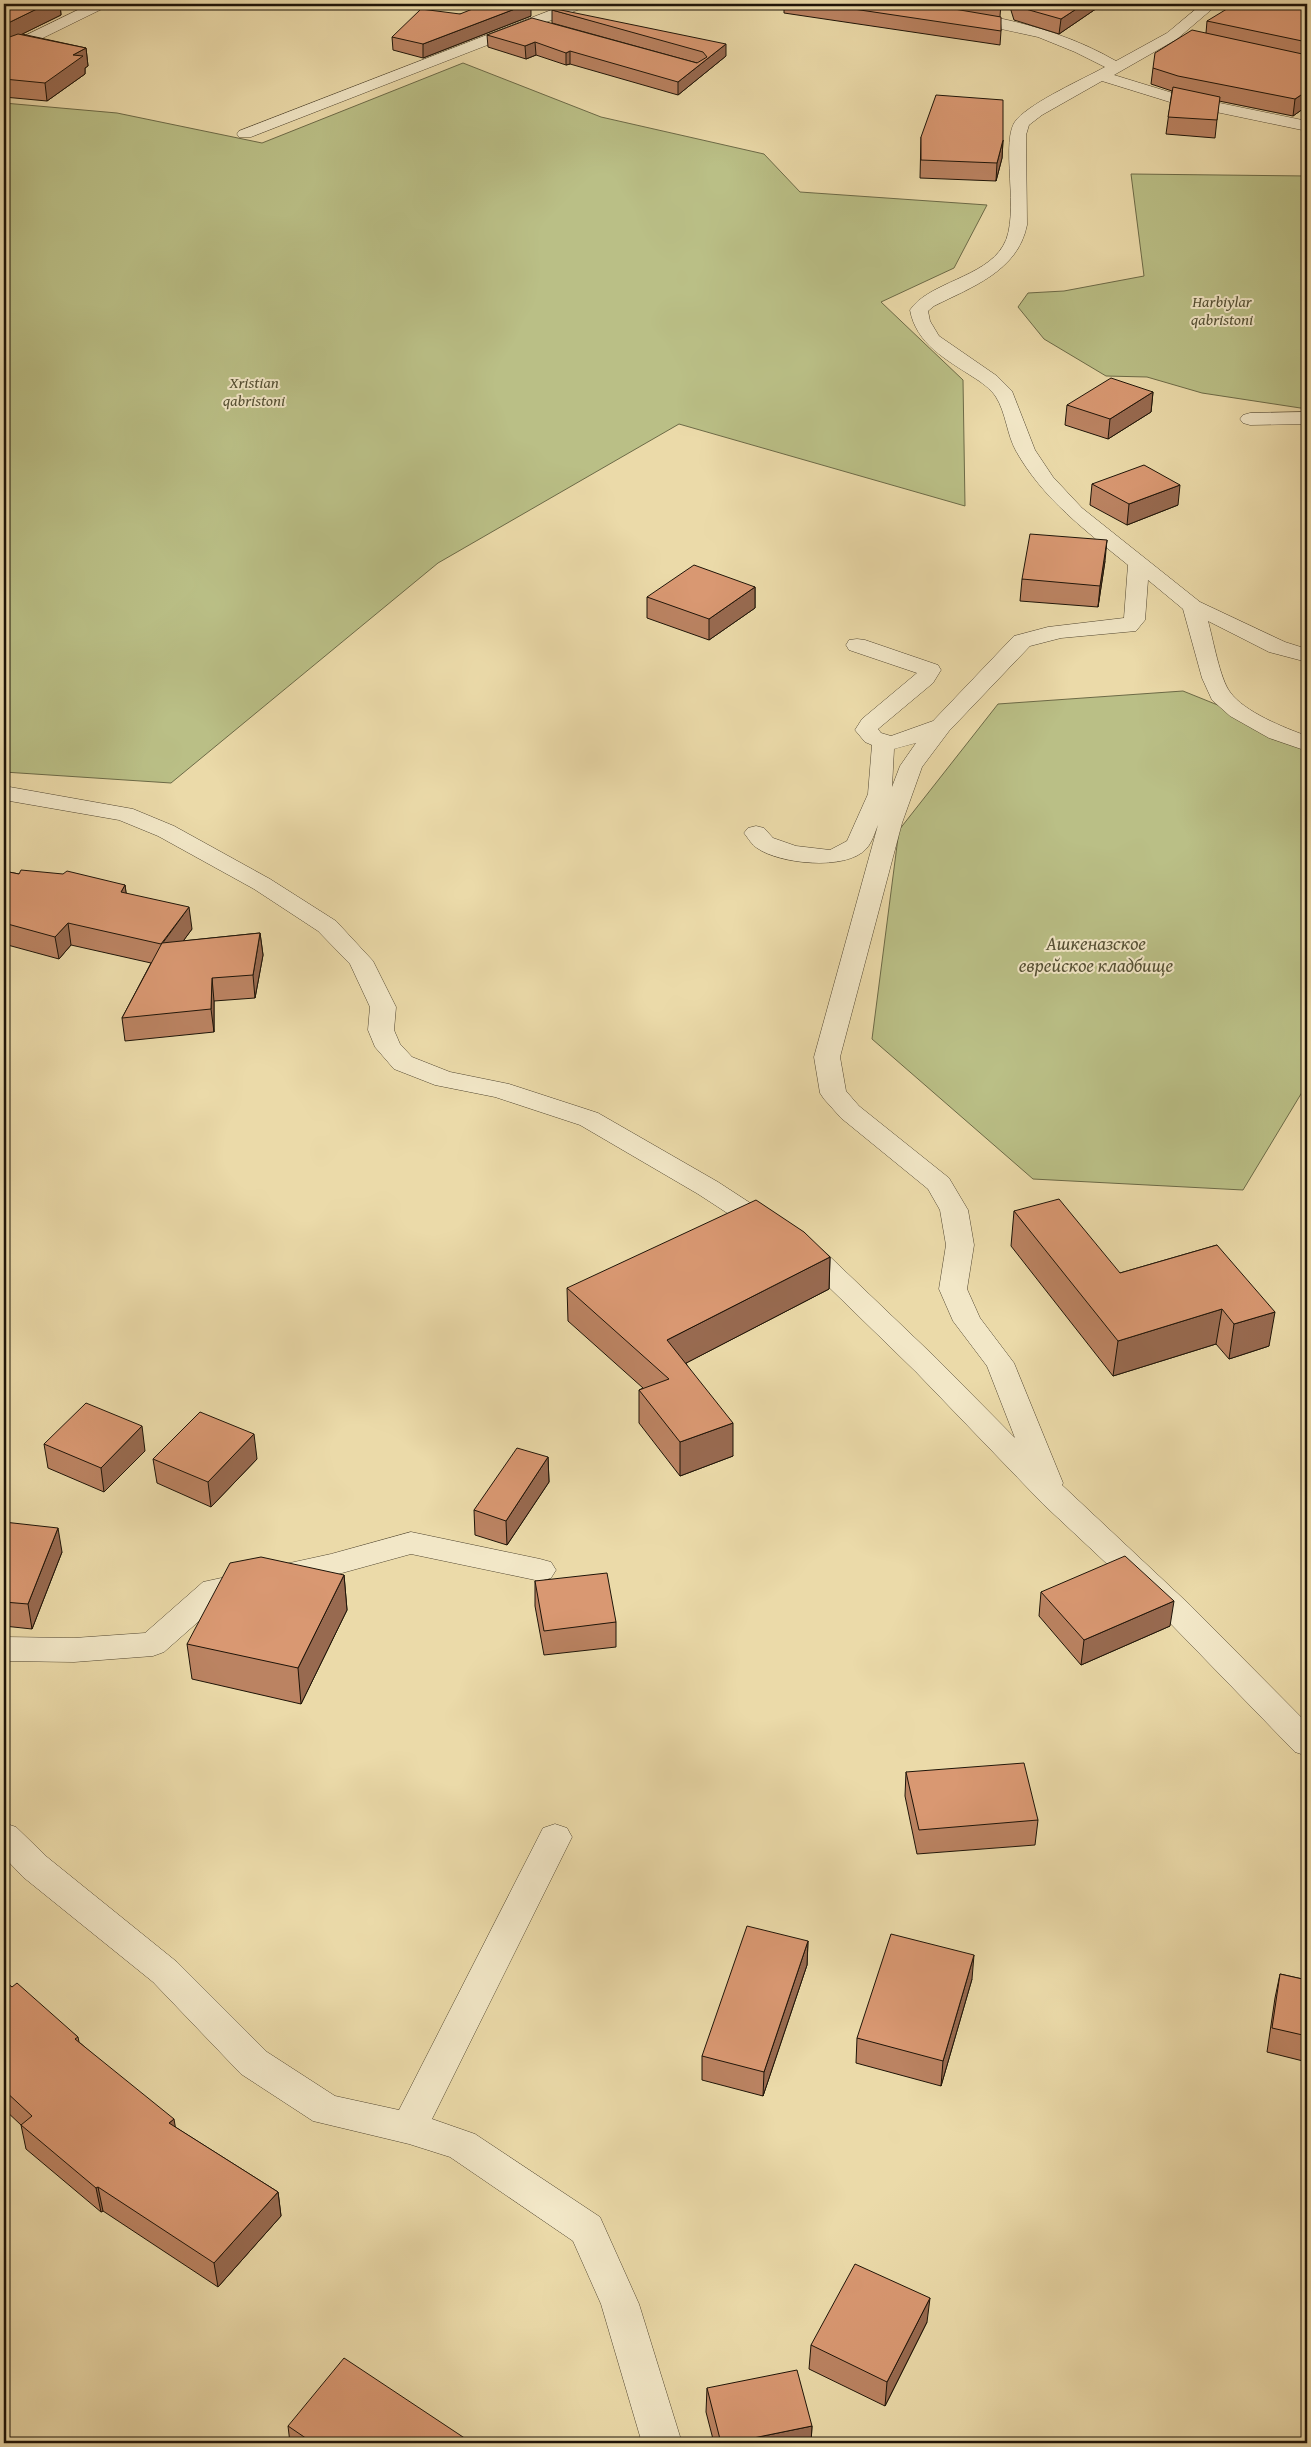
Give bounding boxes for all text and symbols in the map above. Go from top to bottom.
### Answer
park label: Harbiylar qabristoni [1191,289,1253,331]
park label: Xristian qabristoni [223,370,285,412]
park label: Ашкеназское еврейское кладбище [1019,929,1174,979]

